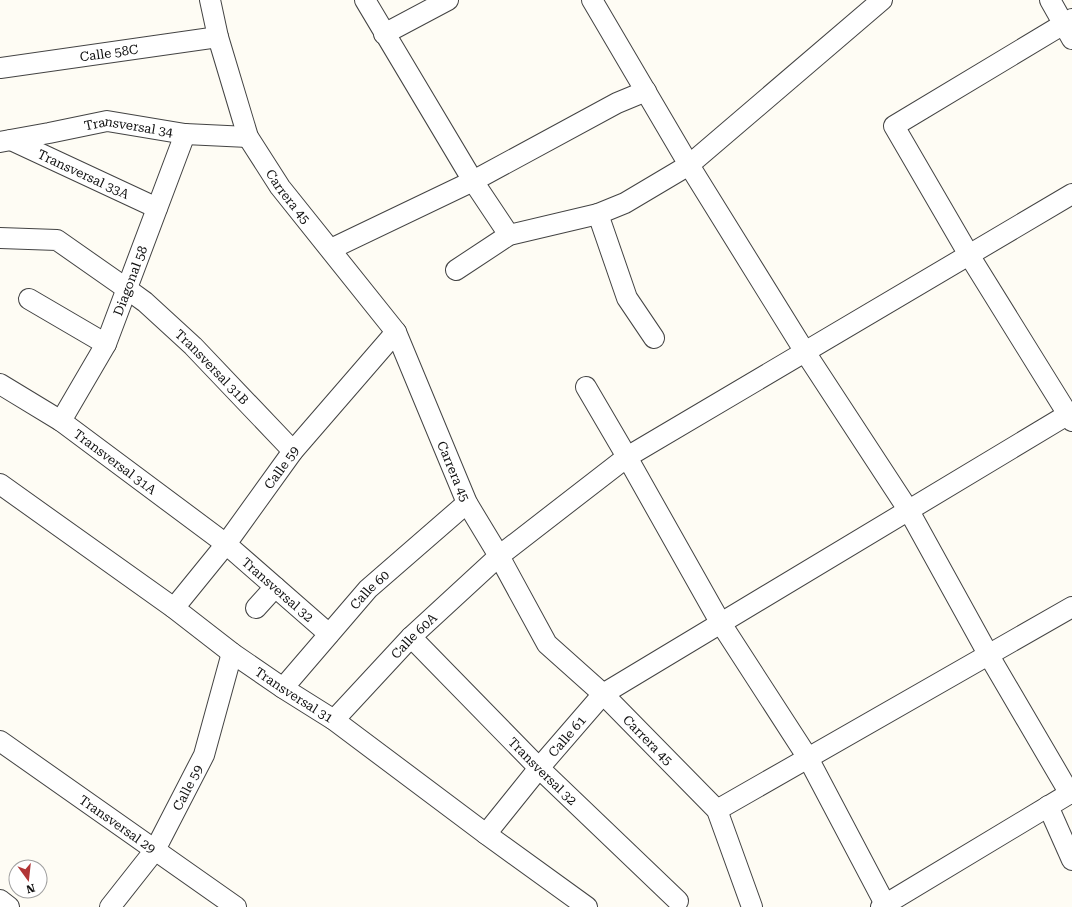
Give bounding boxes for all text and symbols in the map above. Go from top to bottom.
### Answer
street label: Calle 58C [79,41,139,64]
street label: Transversal 34 [83,113,175,140]
street label: Transversal 33A [35,146,132,202]
street label: Carrera 45 [263,166,314,226]
street label: Diagonal 58 [110,243,150,318]
street label: Transversal 31B [172,326,252,408]
street label: Transversal 31A [71,426,159,497]
street label: Carrera 45 [435,439,473,504]
street label: Calle 59 [261,443,302,492]
street label: Transversal 32 [239,554,317,625]
street label: Calle 60 [347,567,392,612]
street label: Calle 60A [387,610,440,662]
street label: Transversal 31 [252,664,336,725]
street label: Calle 61 [545,712,589,760]
street label: Carrera 45 [620,712,676,768]
street label: Transversal 32 [506,734,580,808]
street label: Calle 59 [169,762,205,813]
street label: Transversal 29 [77,792,159,856]
north arrow [8,859,48,899]
text: N [24,881,36,896]

